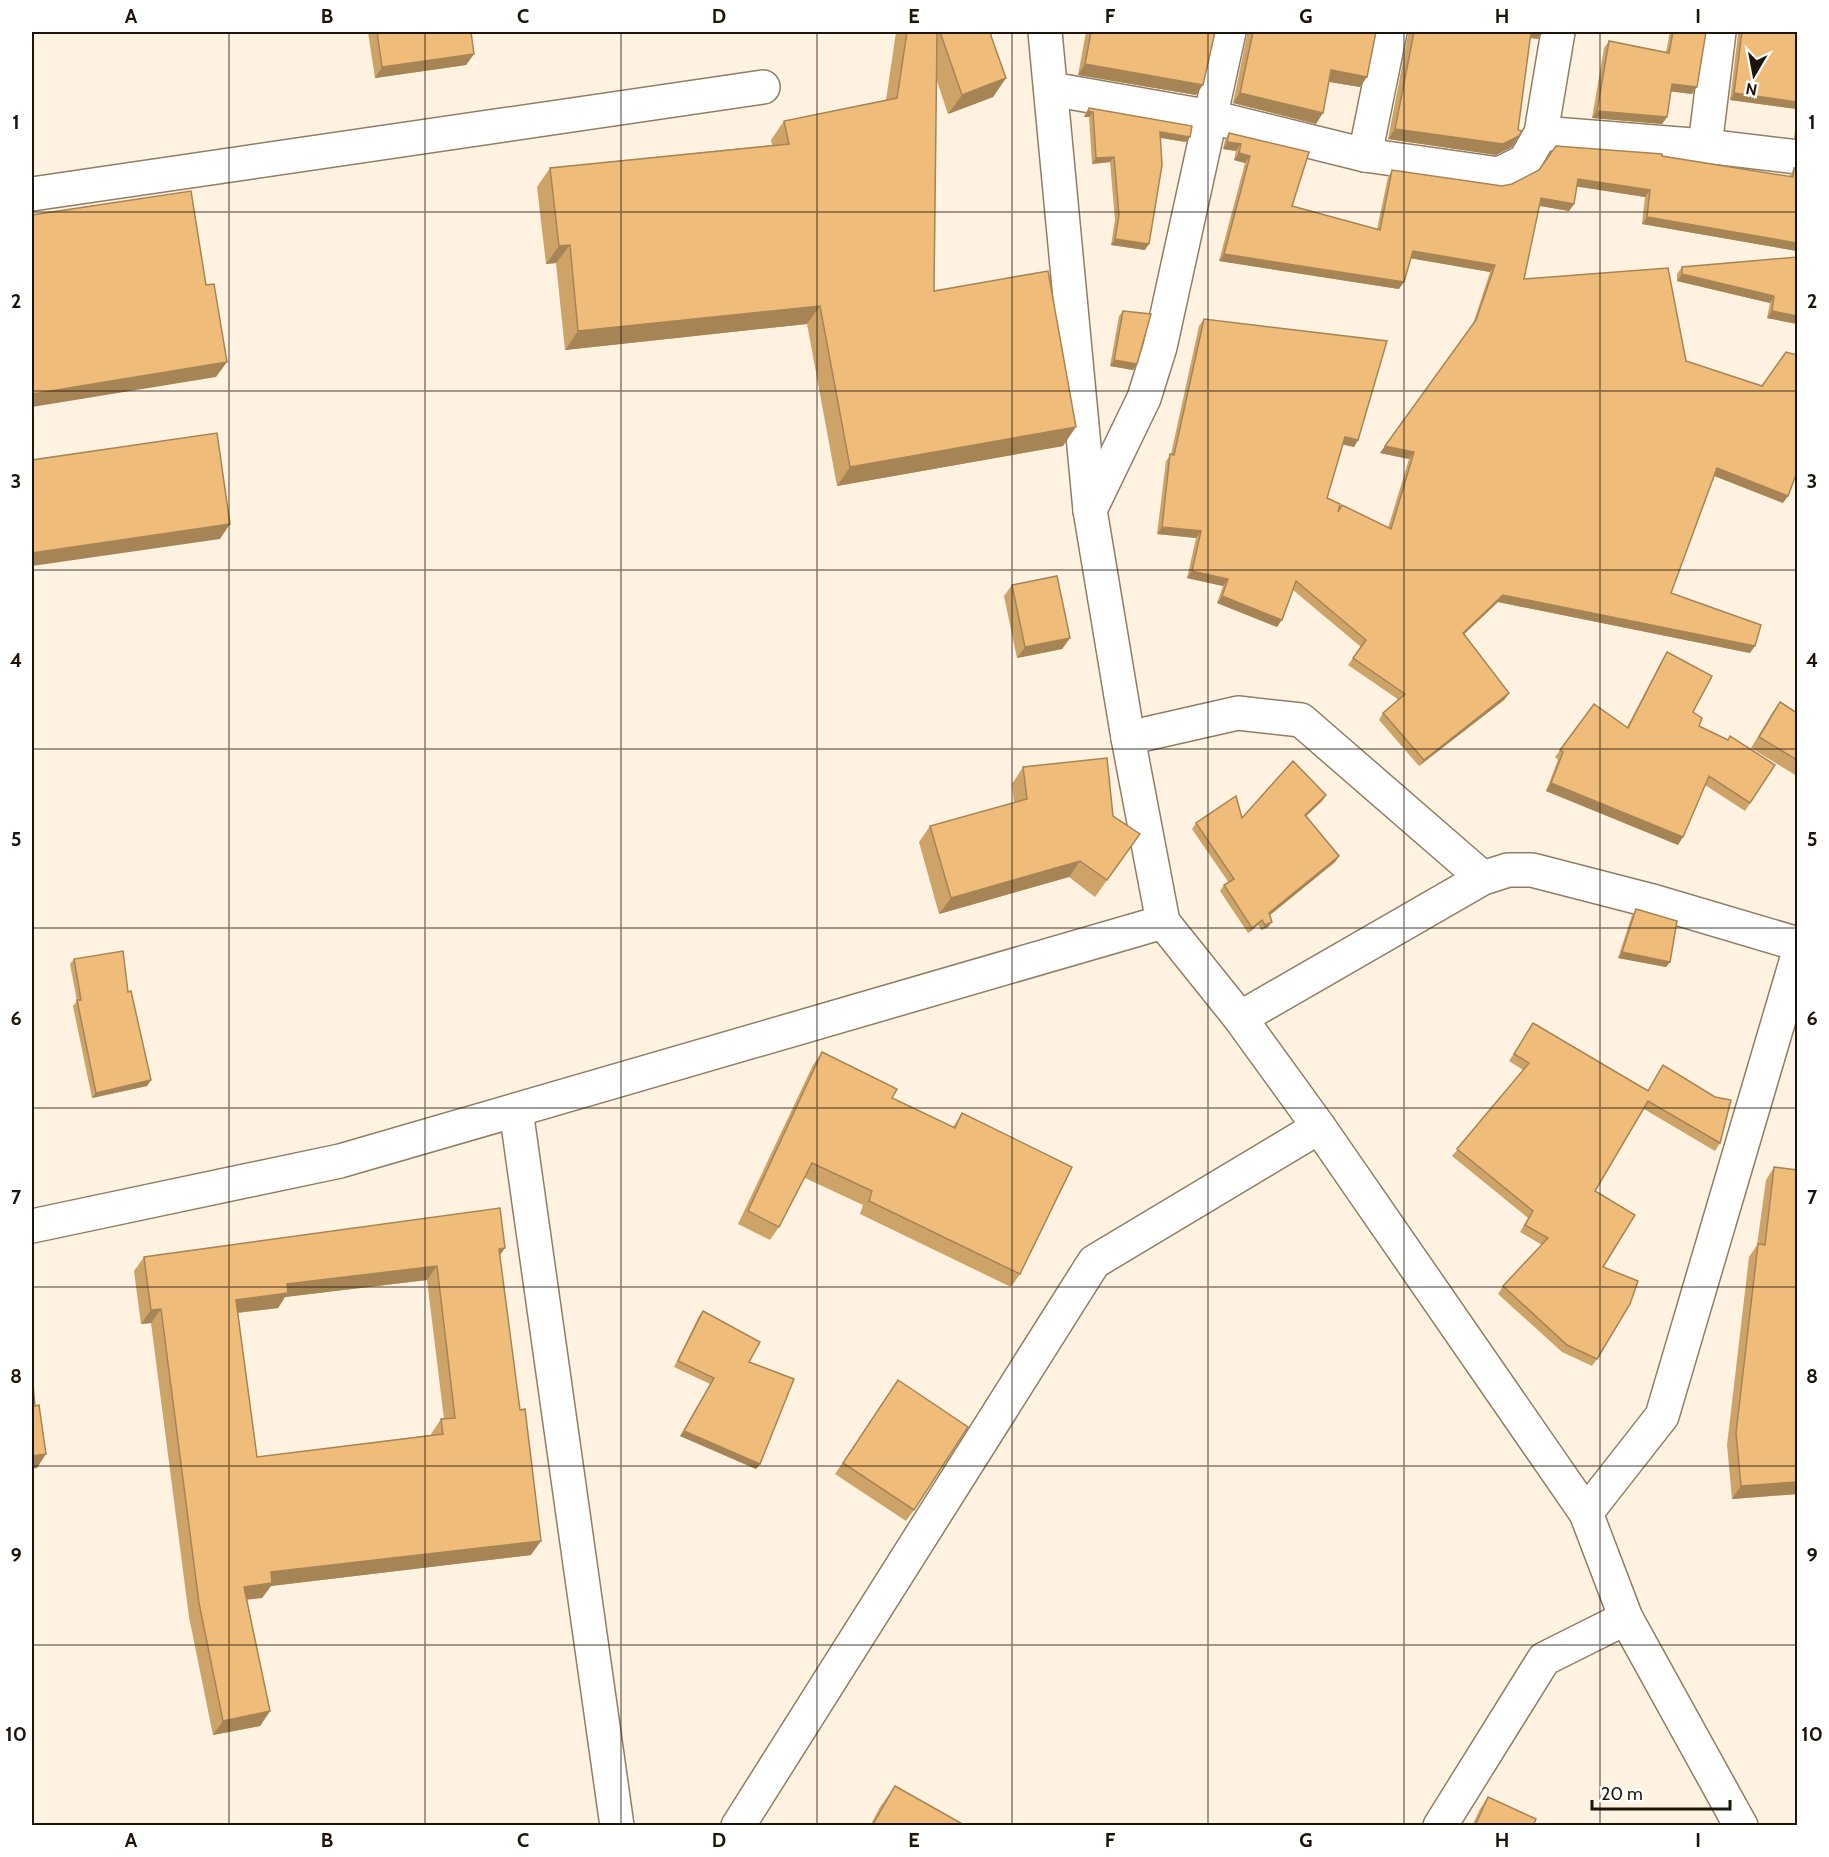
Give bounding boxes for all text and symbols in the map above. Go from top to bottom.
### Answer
text: A [125,4,138,28]
text: B [321,4,333,28]
text: C [517,4,529,28]
text: D [712,4,726,28]
text: E [908,4,920,28]
text: F [1105,4,1116,28]
text: G [1299,4,1313,28]
text: H [1495,4,1509,28]
text: I [1695,4,1701,28]
north arrow [1724,45,1784,105]
text: N [1744,79,1759,100]
text: 1 [12,110,20,134]
text: 1 [1808,110,1816,134]
text: 2 [11,289,21,313]
text: 2 [1807,289,1817,313]
text: 3 [11,469,21,493]
text: 3 [1807,469,1817,493]
text: 4 [10,648,22,672]
text: 4 [1806,648,1818,672]
text: 5 [11,827,21,851]
text: 5 [1807,827,1817,851]
text: 6 [10,1006,22,1030]
text: 6 [1806,1006,1818,1030]
text: 7 [11,1185,22,1209]
text: 7 [1807,1185,1818,1209]
text: 8 [10,1364,22,1388]
text: 8 [1806,1364,1818,1388]
text: 9 [10,1543,22,1567]
text: 9 [1806,1543,1818,1567]
text: 10 [5,1722,27,1746]
text: 10 [1801,1722,1823,1746]
scale bar [1592,1773,1730,1811]
text: 20 m [1601,1783,1643,1805]
text: A [125,1828,138,1852]
text: B [321,1828,333,1852]
text: C [517,1828,529,1852]
text: D [712,1828,726,1852]
text: E [908,1828,920,1852]
text: F [1105,1828,1116,1852]
text: G [1299,1828,1313,1852]
text: H [1495,1828,1509,1852]
text: I [1695,1828,1701,1852]

